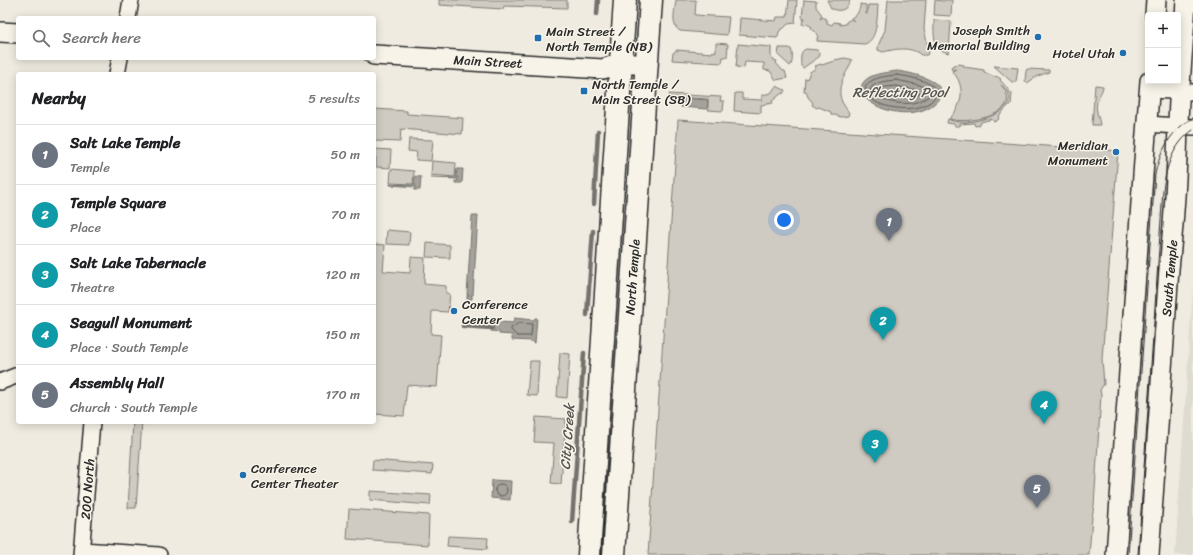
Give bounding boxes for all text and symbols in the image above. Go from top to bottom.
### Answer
map controls [1145,12,1181,84]
button: + [1145,12,1181,48]
search box [16,16,376,60]
place label: Joseph Smith Memorial Building [927,19,1030,57]
place label: Main Street / North Temple (NB) [546,20,653,58]
text: Search here [62,25,141,51]
icon: search [30,27,52,49]
marker: Joseph Smith Memorial Building [1033,32,1043,42]
marker: Main Street / North Temple (NB) [533,33,543,43]
place label: Hotel Utah [1053,42,1115,65]
street label: Main Street [453,48,523,75]
marker: Hotel Utah [1118,48,1128,58]
button: − [1145,48,1181,84]
place label: North Temple / Main Street (SB) [592,73,691,111]
water label: Reflecting Pool [852,80,951,105]
text: Nearby [32,83,86,113]
marker: North Temple / Main Street (SB) [579,86,589,96]
text: 5 results [308,87,360,110]
text: Salt Lake Temple [70,130,180,156]
place label: Meridian Monument [1048,134,1108,172]
text: 1 [42,143,48,166]
text: 50 m [330,143,360,166]
marker: Meridian Monument [1111,147,1121,157]
text: Temple [70,156,110,179]
text: Temple Square [70,190,166,216]
text: 2 [41,203,49,226]
text: 70 m [331,203,360,226]
pin: 1 [876,208,902,241]
your location [774,210,794,230]
text: Place [70,216,101,239]
street label: North Temple [618,238,647,316]
street label: South Temple [1155,238,1184,317]
text: Salt Lake Tabernacle [70,250,206,276]
text: 3 [41,263,49,286]
text: 120 m [325,263,360,286]
text: Theatre [70,276,115,299]
place label: Conference Center [462,293,528,331]
marker: Conference Center [449,306,459,316]
pin: 2 [870,307,896,340]
text: Seagull Monument [70,310,192,336]
text: 4 [41,323,49,346]
text: 150 m [325,323,360,346]
text: Place · South Temple [70,336,188,359]
text: Assembly Hall [70,370,164,396]
text: 5 [41,383,49,406]
text: 170 m [325,383,360,406]
pin: 4 [1031,391,1057,424]
text: Church · South Temple [70,396,198,419]
water label: City Creek [553,402,582,471]
pin: 3 [862,430,888,463]
place label: Conference Center Theater [251,457,339,495]
street label: 200 North [74,458,101,520]
marker: Conference Center Theater [238,470,248,480]
pin: 5 [1024,475,1050,508]

